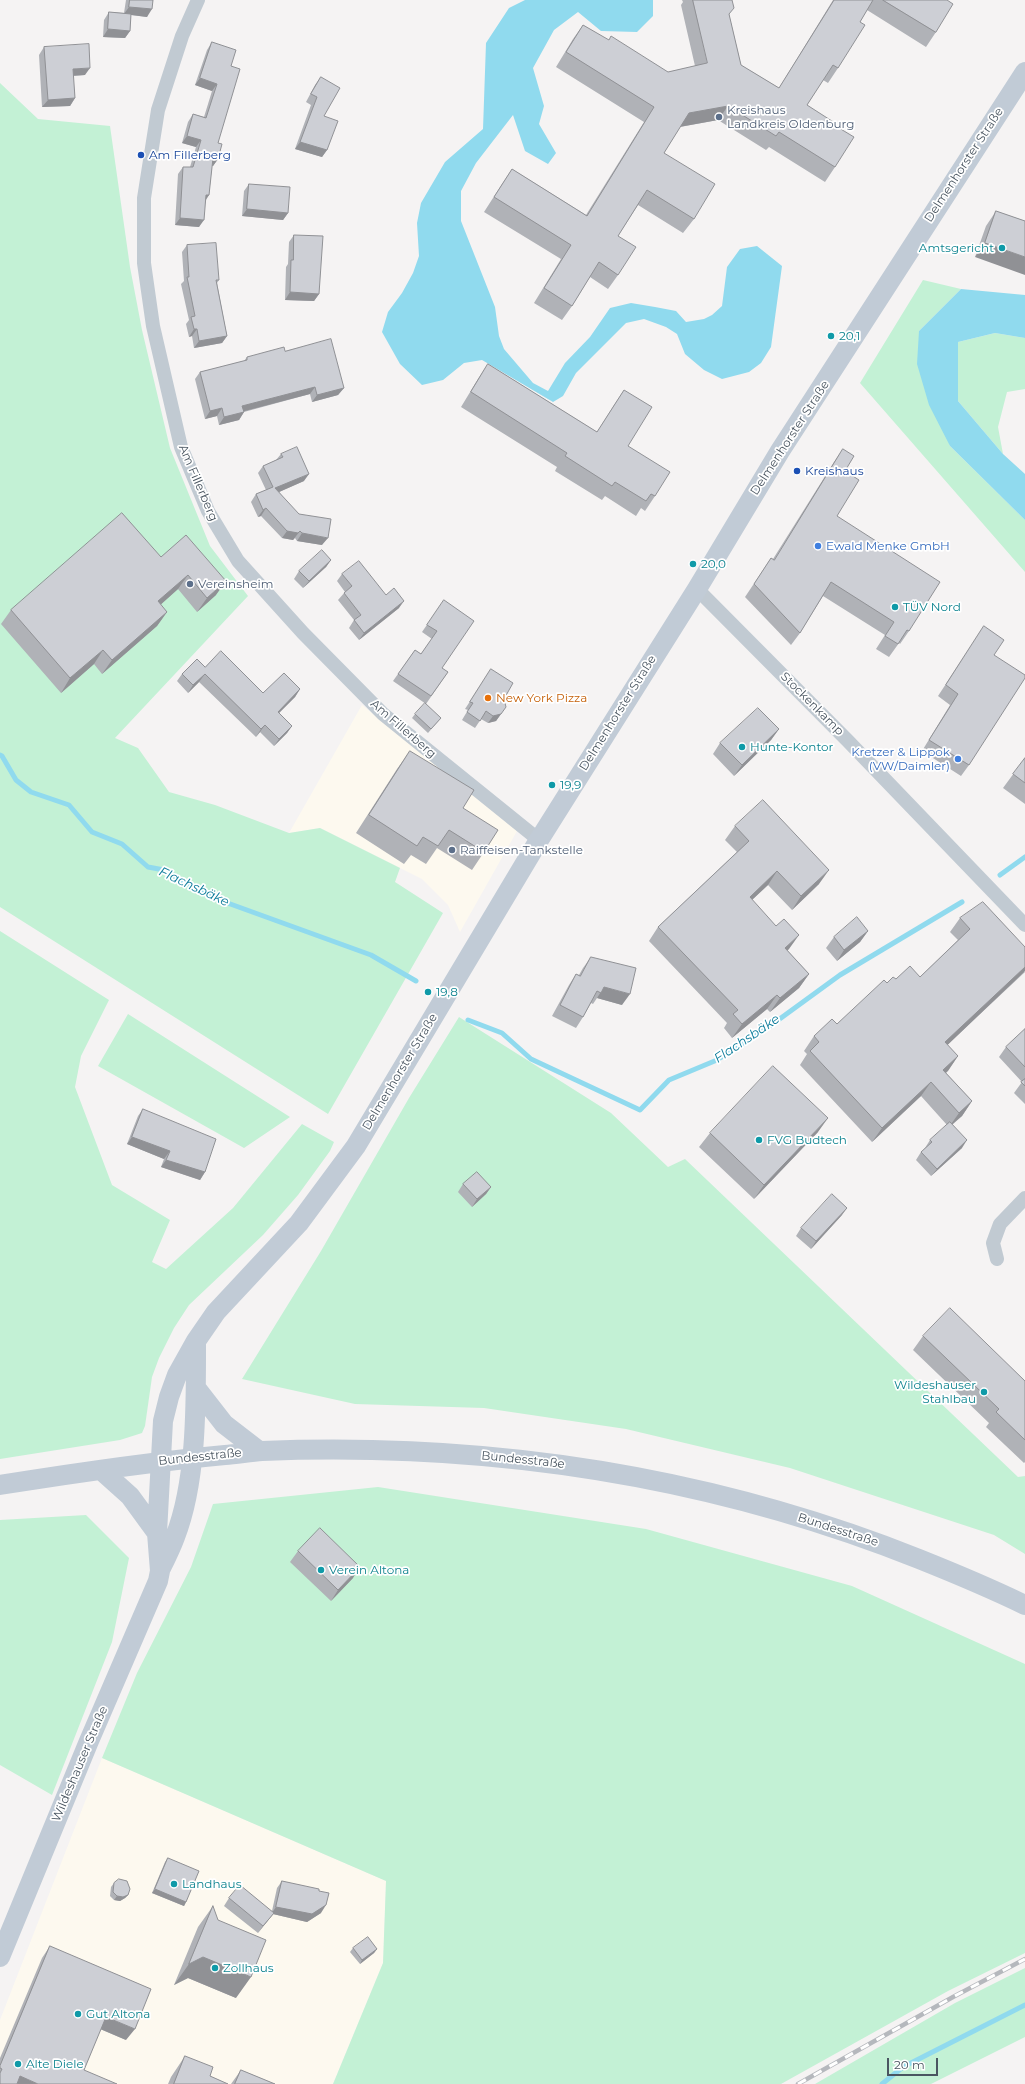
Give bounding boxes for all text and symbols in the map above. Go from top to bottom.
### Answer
place label: Kreishaus Landkreis Oldenburg [727,103,854,131]
street label: Delmenhorster Straße [922,105,1006,225]
marker: Kreishaus Landkreis Oldenburg [714,112,724,122]
place label: Am Fillerberg [149,148,231,162]
marker: Am Fillerberg [136,150,146,160]
place label: Amtsgericht [919,241,994,255]
marker: Amtsgericht [997,243,1007,253]
place label: 20,1 [839,329,860,343]
marker: 20,1 [826,331,836,341]
street label: Delmenhorster Straße [748,378,832,498]
street label: Am Fillerberg [175,442,221,524]
place label: Kreishaus [805,464,864,478]
marker: Kreishaus [792,466,802,476]
place label: Ewald Menke GmbH [826,539,950,553]
marker: Ewald Menke GmbH [813,541,823,551]
place label: 20,0 [701,557,726,571]
marker: 20,0 [688,559,698,569]
place label: Vereinsheim [198,577,273,591]
marker: Vereinsheim [185,579,195,589]
place label: TÜV Nord [903,600,961,614]
marker: TÜV Nord [890,602,900,612]
street label: Delmenhorster Straße [577,653,659,773]
street label: Stockenkamp [777,669,847,739]
place label: New York Pizza [496,691,587,705]
marker: New York Pizza [483,693,493,703]
street label: Am Fillerberg [367,697,439,761]
place label: Hunte-Kontor [750,740,833,754]
marker: Hunte-Kontor [737,742,747,752]
place label: Kretzer & Lippok (VW/Daimler) [851,745,950,773]
marker: Kretzer & Lippok (VW/Daimler) [953,754,963,764]
place label: 19,9 [560,778,581,792]
marker: 19,9 [547,780,557,790]
place label: Raiffeisen-Tankstelle [460,843,583,857]
marker: Raiffeisen-Tankstelle [447,845,457,855]
water label: Flachsbäke [156,864,232,910]
place label: 19,8 [436,985,458,999]
marker: 19,8 [423,987,433,997]
street label: Delmenhorster Straße [359,1011,441,1133]
water label: Flachsbäke [711,1011,783,1067]
place label: FVG Budtech [767,1133,847,1147]
marker: FVG Budtech [754,1135,764,1145]
place label: Wildeshauser Stahlbau [894,1378,976,1406]
marker: Wildeshauser Stahlbau [979,1387,989,1397]
street label: Bundesstraße [158,1445,242,1469]
street label: Bundesstraße [481,1448,565,1472]
street label: Bundesstraße [796,1510,880,1550]
place label: Verein Altona [329,1563,409,1577]
marker: Verein Altona [316,1565,326,1575]
street label: Wildeshauser Straße [49,1704,111,1824]
place label: Landhaus [182,1877,242,1891]
marker: Landhaus [169,1879,179,1889]
place label: Zollhaus [223,1961,274,1975]
marker: Zollhaus [210,1963,220,1973]
place label: Gut Altona [86,2007,150,2021]
marker: Gut Altona [73,2009,83,2019]
scale bar [889,2050,940,2076]
place label: Alte Diele [26,2057,84,2071]
text: 20 m [894,2057,925,2072]
marker: Alte Diele [13,2059,23,2069]

